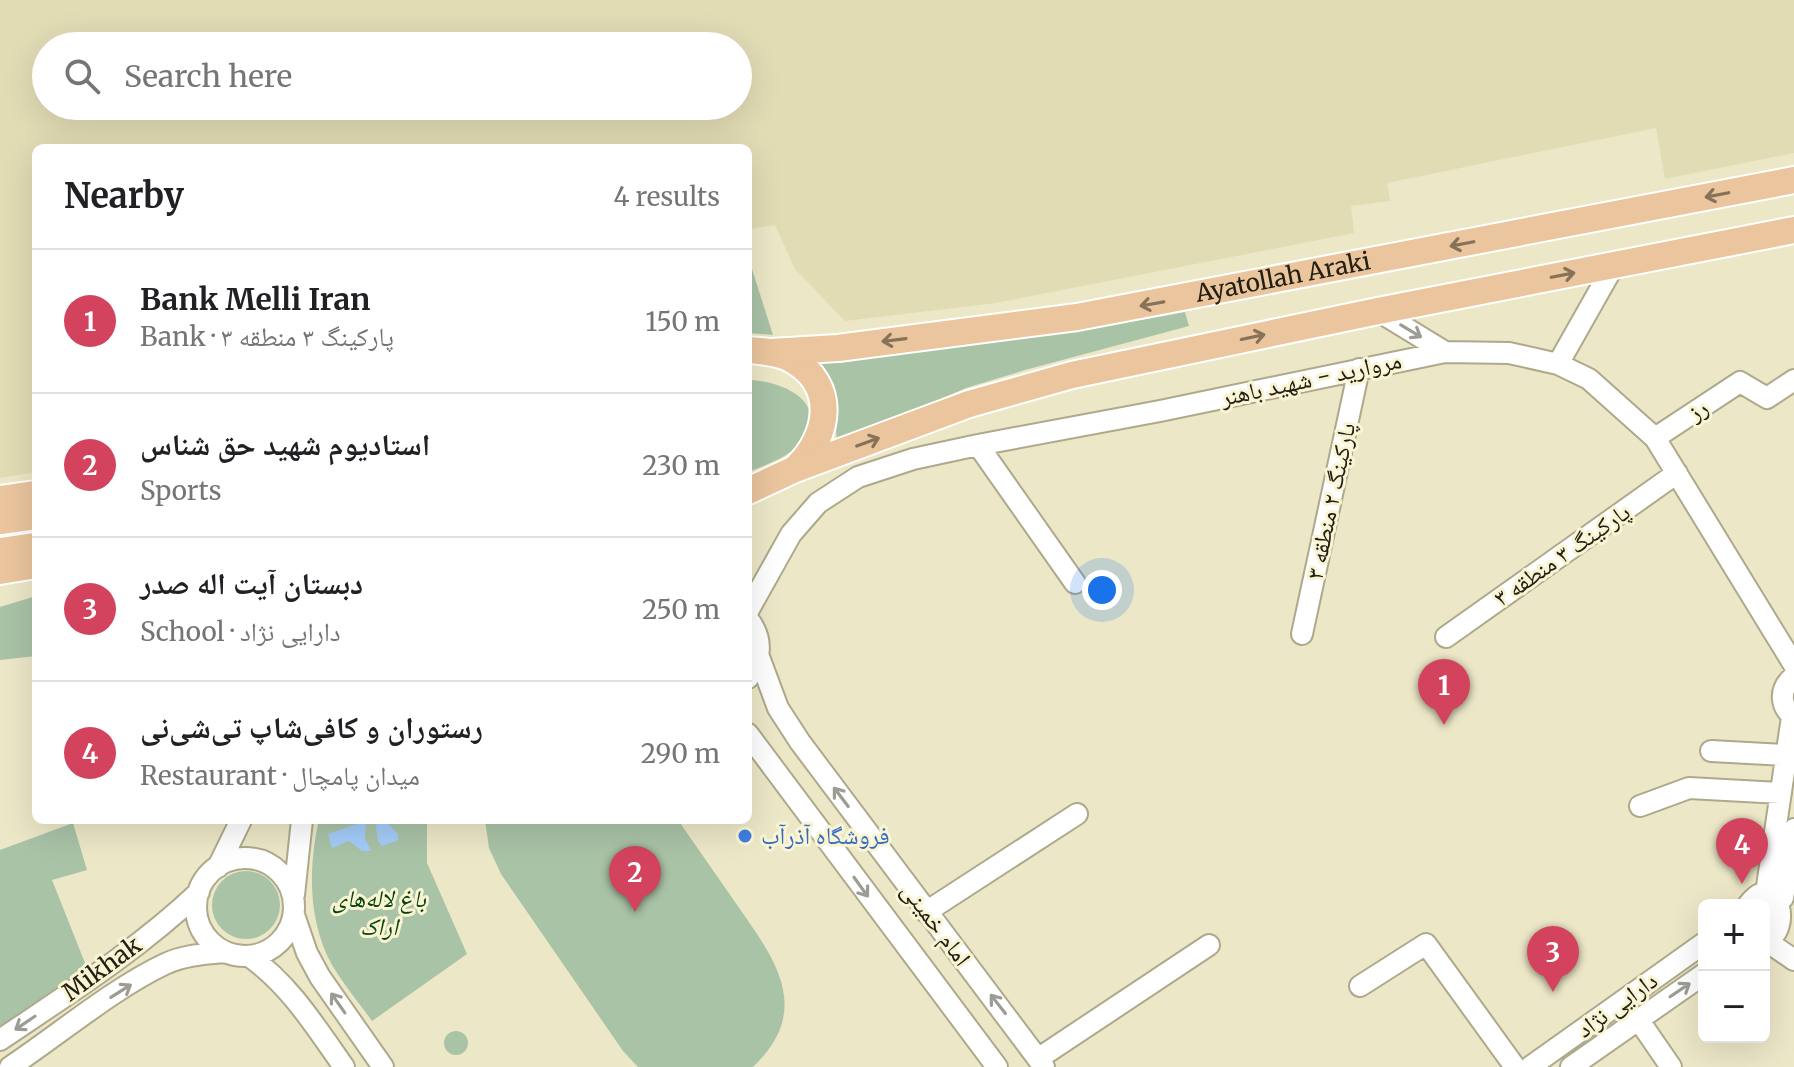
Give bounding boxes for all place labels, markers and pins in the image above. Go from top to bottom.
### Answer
pin: 1 [1418,659,1470,725]
pin: 4 [1716,818,1768,884]
place label: فروشگاه آذرآب [761,820,890,851]
marker: فروشگاه آذرآب [736,827,754,845]
pin: 2 [609,846,661,912]
pin: 3 [1527,926,1579,992]

